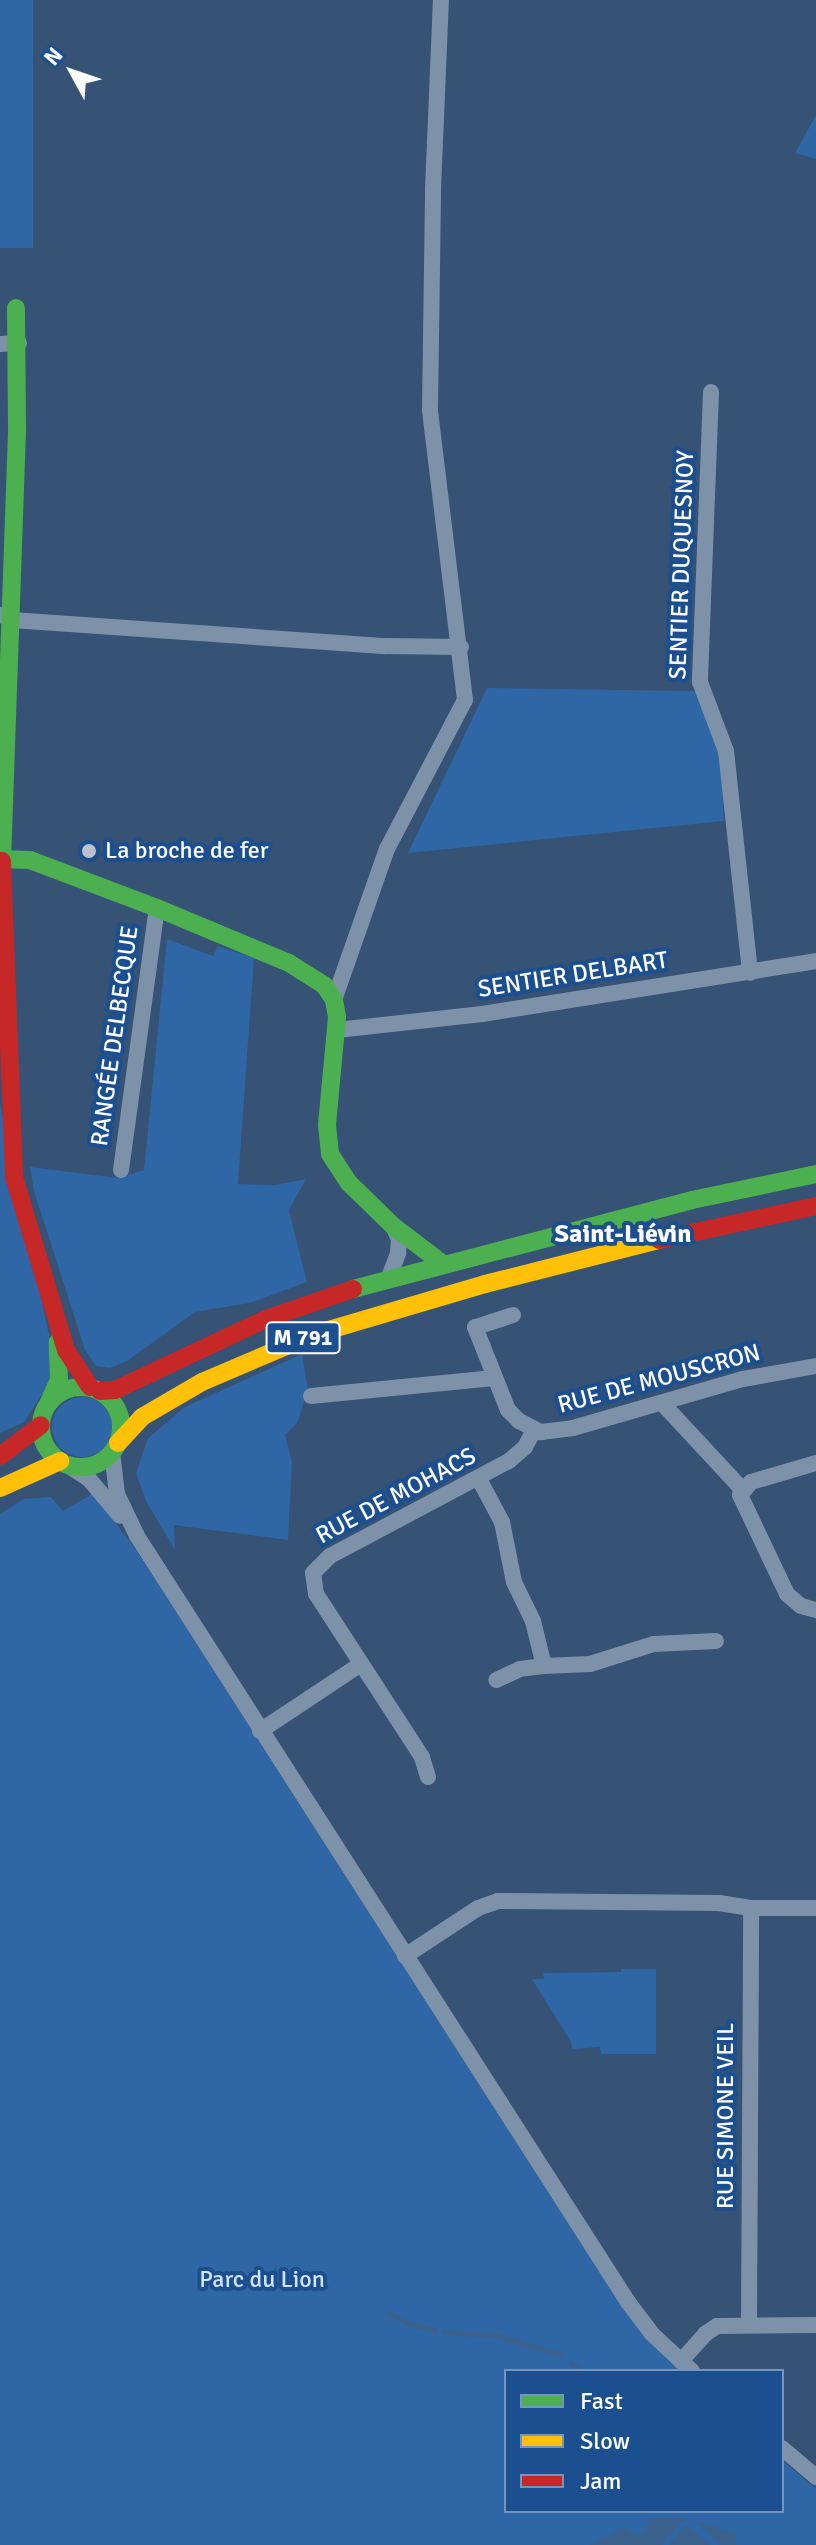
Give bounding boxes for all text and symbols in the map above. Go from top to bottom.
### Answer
north arrow [32,32,112,112]
text: N [38,42,68,71]
street label: SENTIER DUQUESNOY [664,450,700,680]
place label: La broche de fer [105,837,269,865]
marker: La broche de fer [80,842,98,860]
street label: RANGÉE DELBECQUE [85,924,145,1148]
street label: SENTIER DELBART [476,946,670,1004]
district label: Saint-Liévin [555,1219,691,1251]
road number: M 791 [265,1320,341,1356]
street label: RUE DE MOUSCRON [555,1338,763,1420]
street label: RUE DE MOHACS [311,1442,481,1550]
street label: RUE SIMONE VEIL [712,2023,740,2209]
park label: Parc du Lion [199,2266,325,2294]
legend [504,2369,784,2513]
text: Fast [580,2386,623,2416]
text: Slow [580,2426,630,2456]
text: Jam [580,2466,621,2496]

